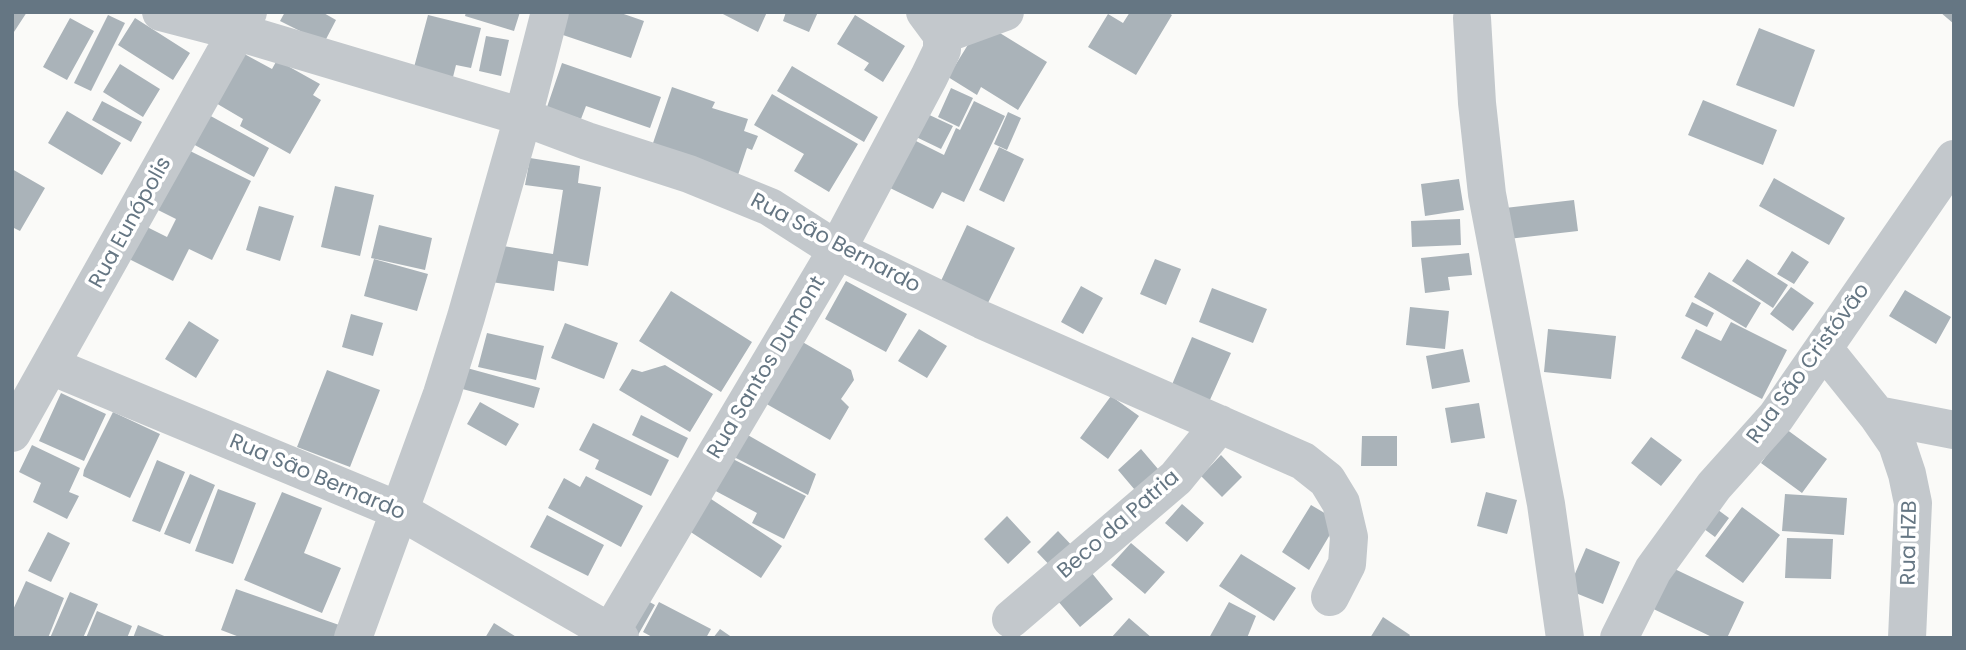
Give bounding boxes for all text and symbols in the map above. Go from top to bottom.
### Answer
street label: Rua Eunópolis [85,153,177,293]
street label: Rua São Bernardo [746,189,924,299]
street label: Rua Santos Dumont [703,272,831,464]
street label: Rua São Cristóvão [1742,279,1876,449]
street label: Rua São Bernardo [225,430,409,526]
street label: Beco da Patria [1053,465,1185,585]
street label: Rua HZB [1897,500,1923,586]

